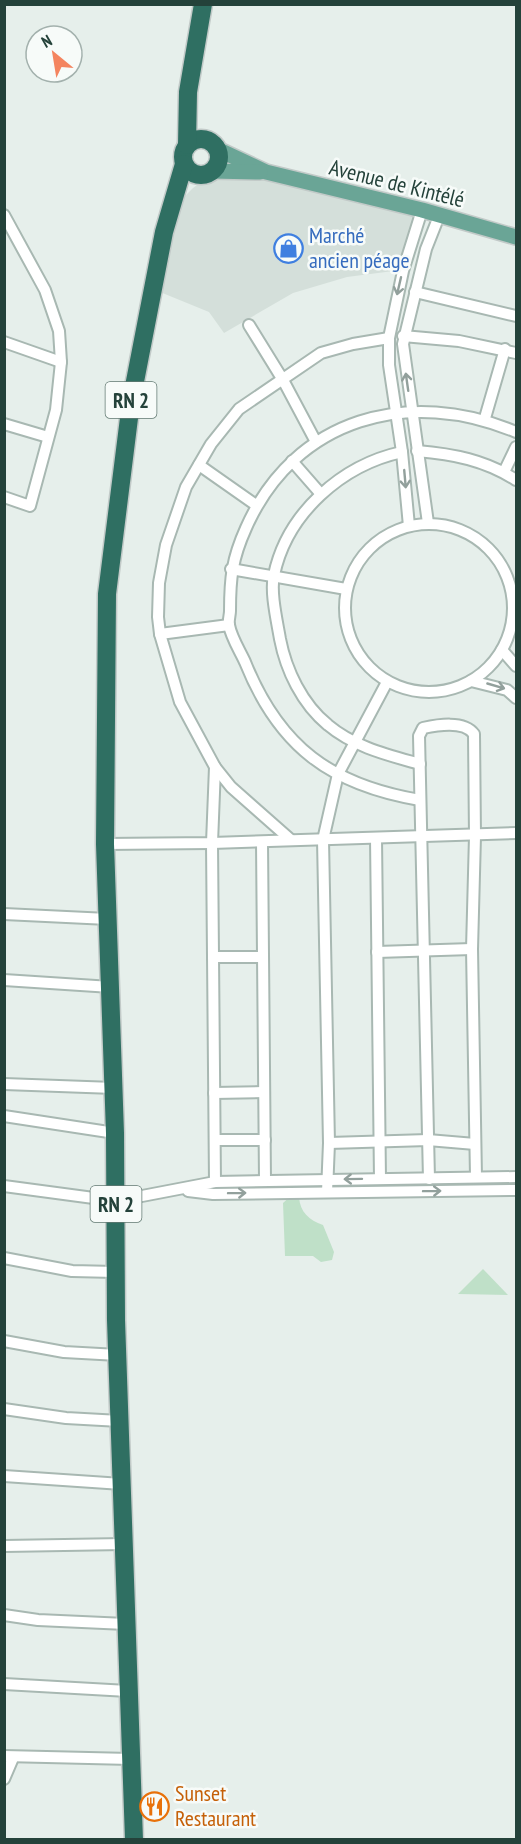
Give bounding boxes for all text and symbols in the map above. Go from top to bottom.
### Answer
north arrow [24,24,84,84]
text: N [38,30,55,52]
street label: Avenue de Kintélé [327,153,467,213]
place label: Marché ancien péage [309,221,410,274]
shop icon: Marché ancien péage [272,232,304,264]
one-way arrow [393,277,405,296]
one-way arrow [402,373,413,393]
road number: RN 2 [106,382,156,418]
one-way arrow [400,469,411,489]
one-way arrow [486,681,505,693]
one-way arrow [344,1173,364,1185]
one-way arrow [422,1185,442,1197]
road number: RN 2 [90,1186,142,1222]
one-way arrow [227,1188,247,1199]
place label: Sunset Restaurant [175,1779,256,1832]
restaurant icon: Sunset Restaurant [138,1790,170,1822]

